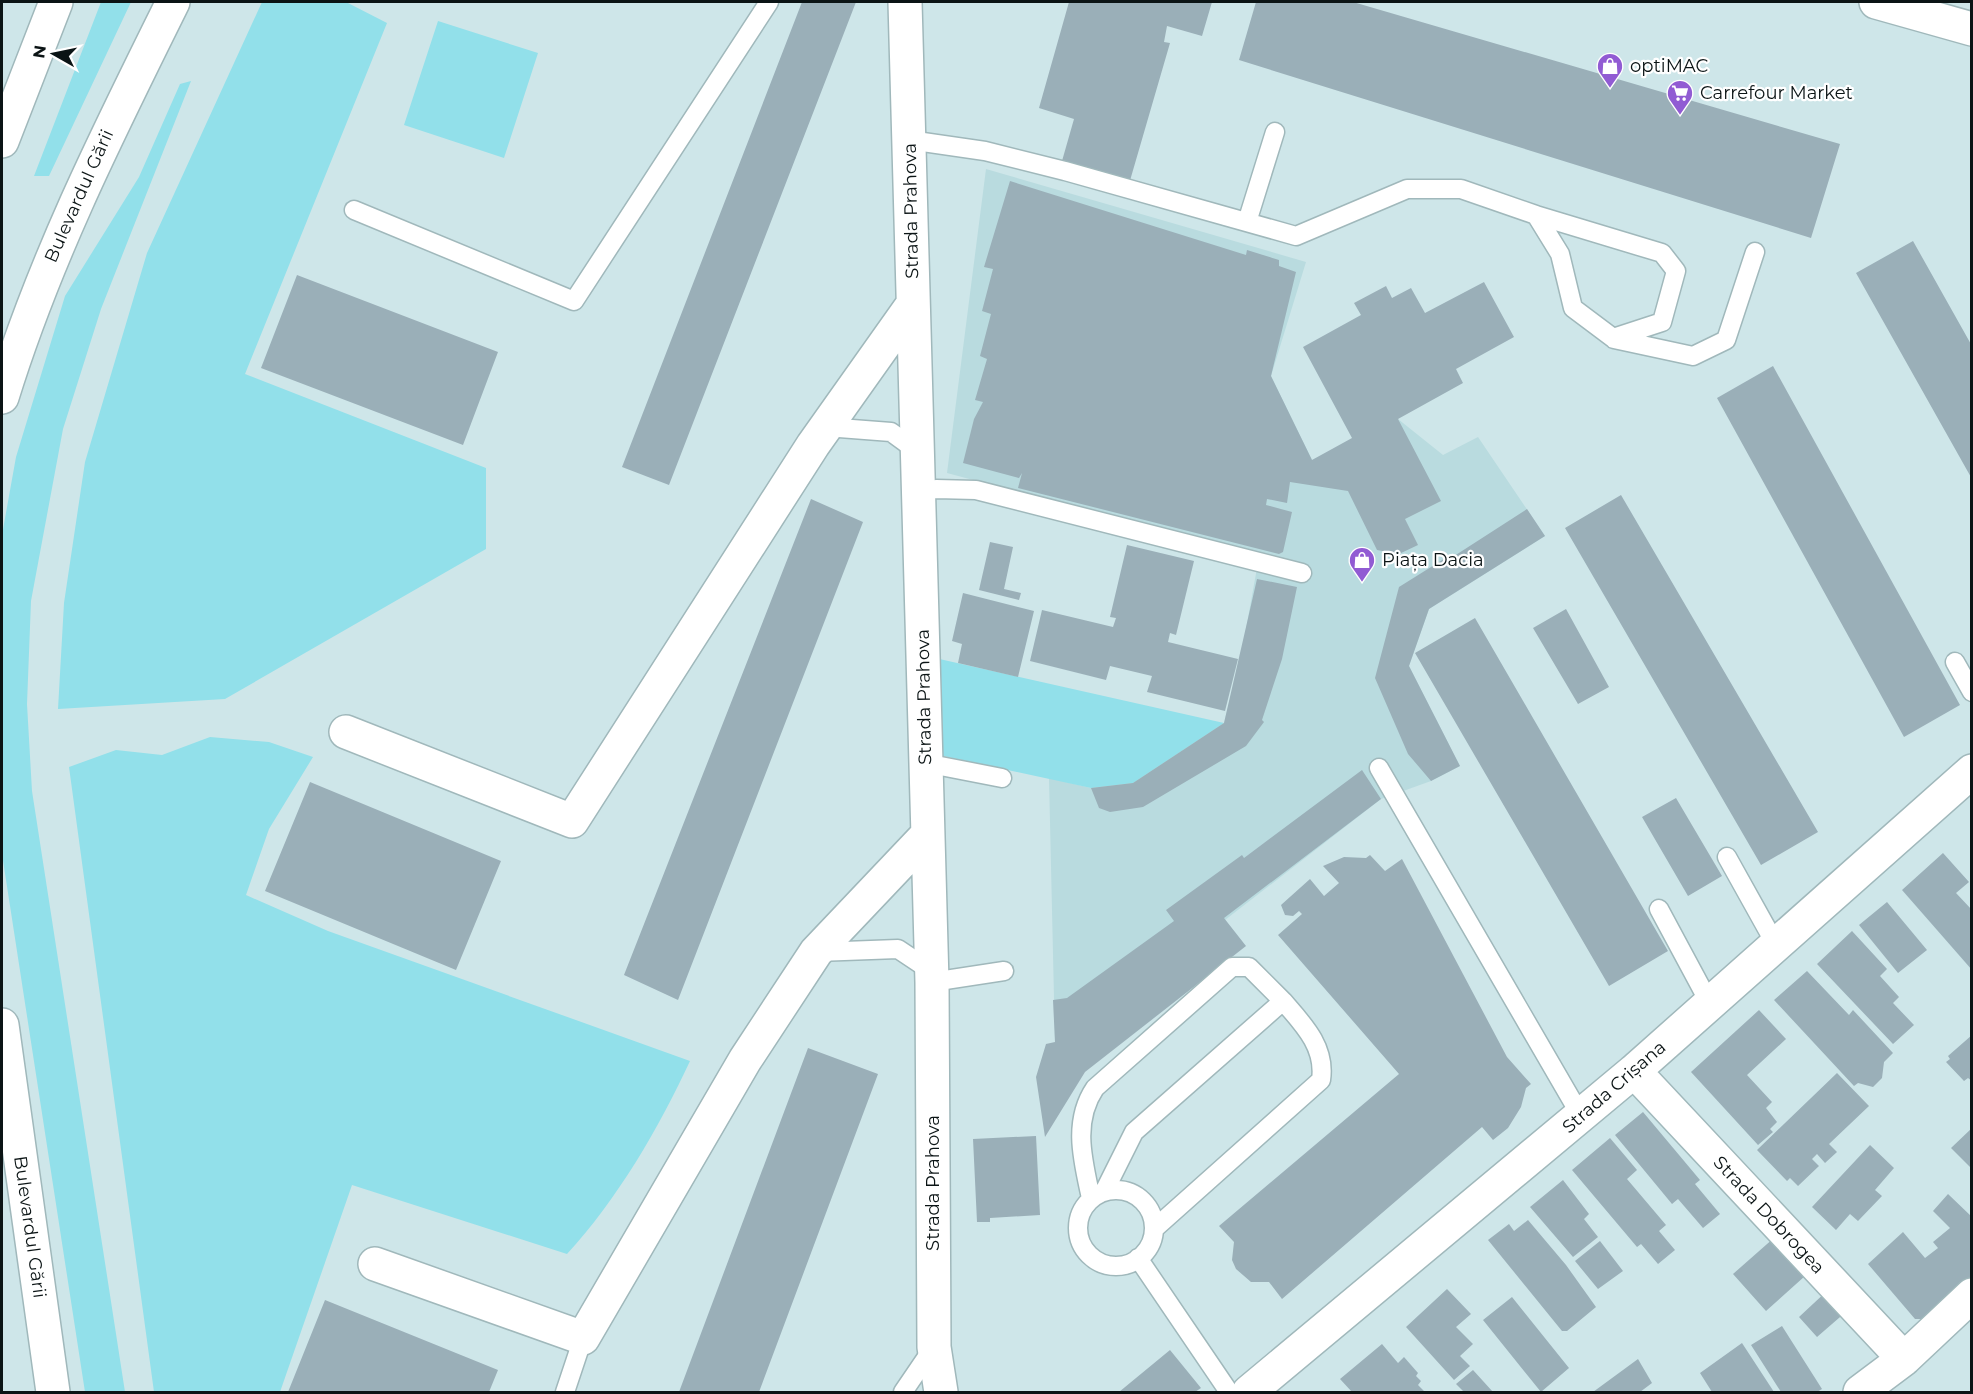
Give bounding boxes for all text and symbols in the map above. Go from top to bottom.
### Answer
north arrow [24,24,84,84]
text: N [29,44,50,60]
shop icon: optiMAC [1595,51,1625,89]
place label: optiMAC [1630,55,1709,77]
supermarket icon: Carrefour Market [1665,78,1695,116]
place label: Carrefour Market [1700,82,1853,104]
street label: Bulevardul Gării [40,126,118,266]
street label: Strada Prahova [899,143,923,279]
shop icon: Piața Dacia [1347,545,1377,583]
place label: Piața Dacia [1382,549,1484,572]
street label: Strada Prahova [912,629,936,765]
street label: Strada Crișana [1558,1036,1671,1139]
street label: Strada Prahova [922,1115,944,1251]
street label: Strada Dobrogea [1709,1151,1829,1279]
street label: Bulevardul Gării [9,1154,51,1300]

